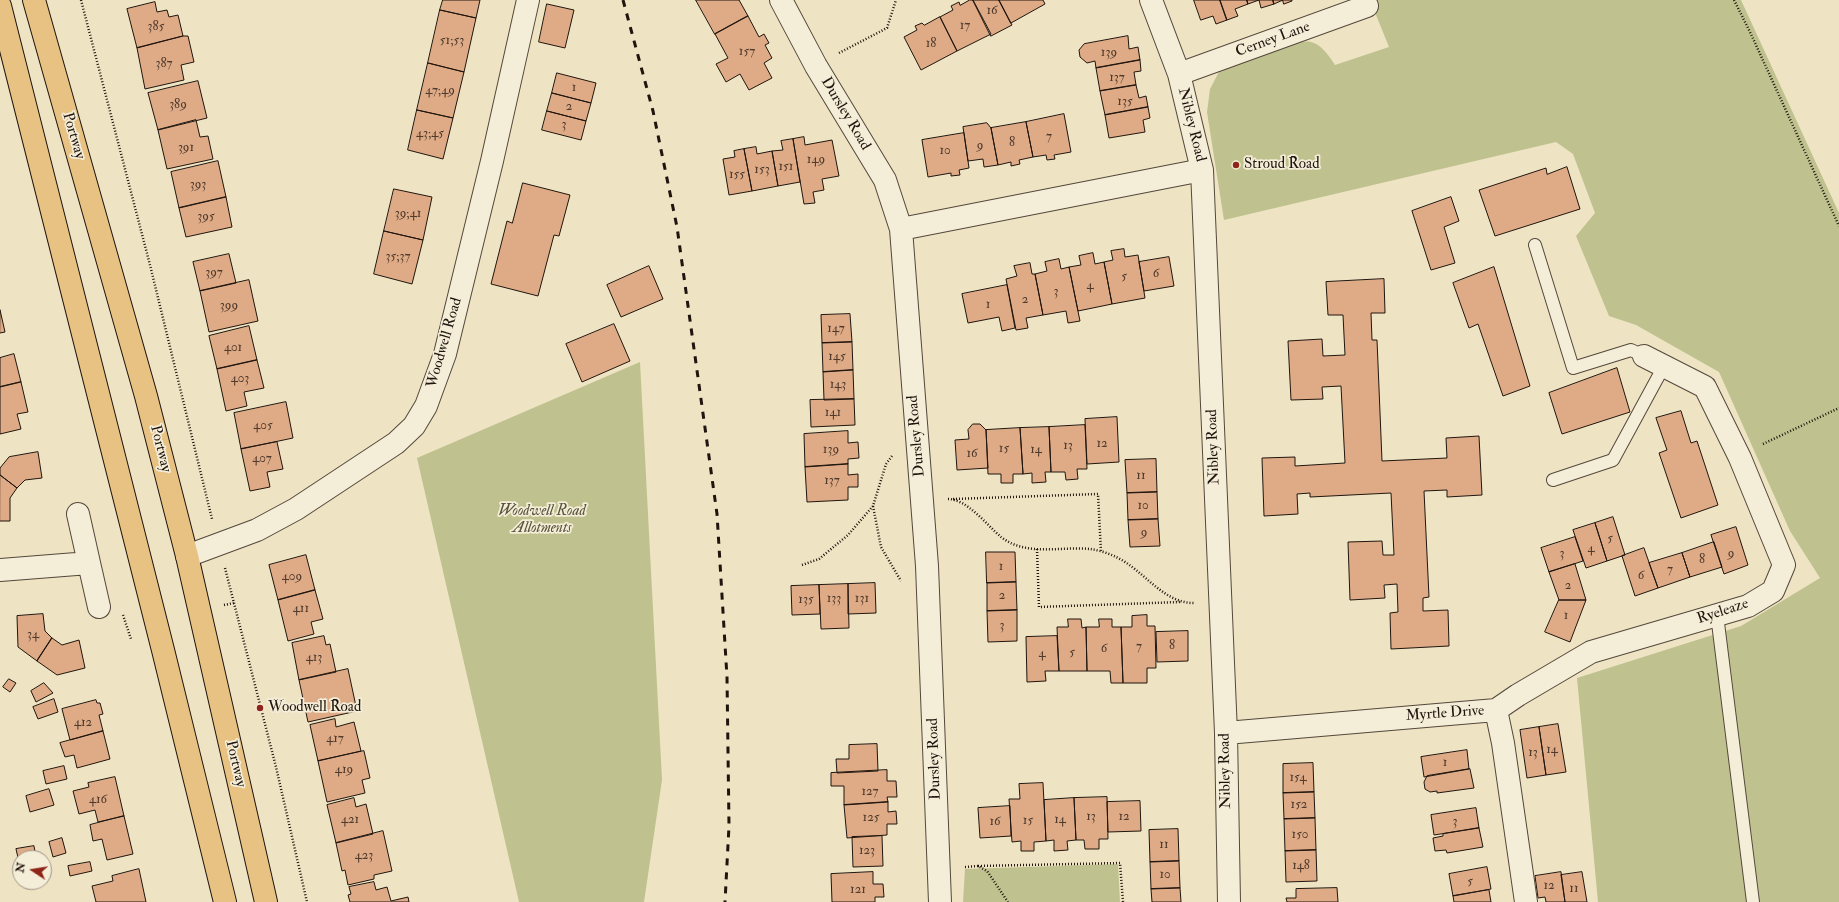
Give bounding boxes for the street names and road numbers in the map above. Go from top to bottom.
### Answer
street label: Cerney Lane [1233,18,1313,62]
street label: Dursley Road [816,74,874,154]
street label: Nibley Road [1173,86,1209,164]
street label: Portway [58,111,88,161]
street label: Woodwell Road [423,296,467,390]
street label: Dursley Road [904,394,930,478]
street label: Nibley Road [1204,409,1224,485]
street label: Portway [145,424,175,474]
street label: Ryeleaze [1695,595,1751,629]
street label: Myrtle Drive [1405,702,1485,726]
street label: Dursley Road [925,718,945,800]
street label: Nibley Road [1216,733,1236,809]
street label: Portway [221,739,249,789]

